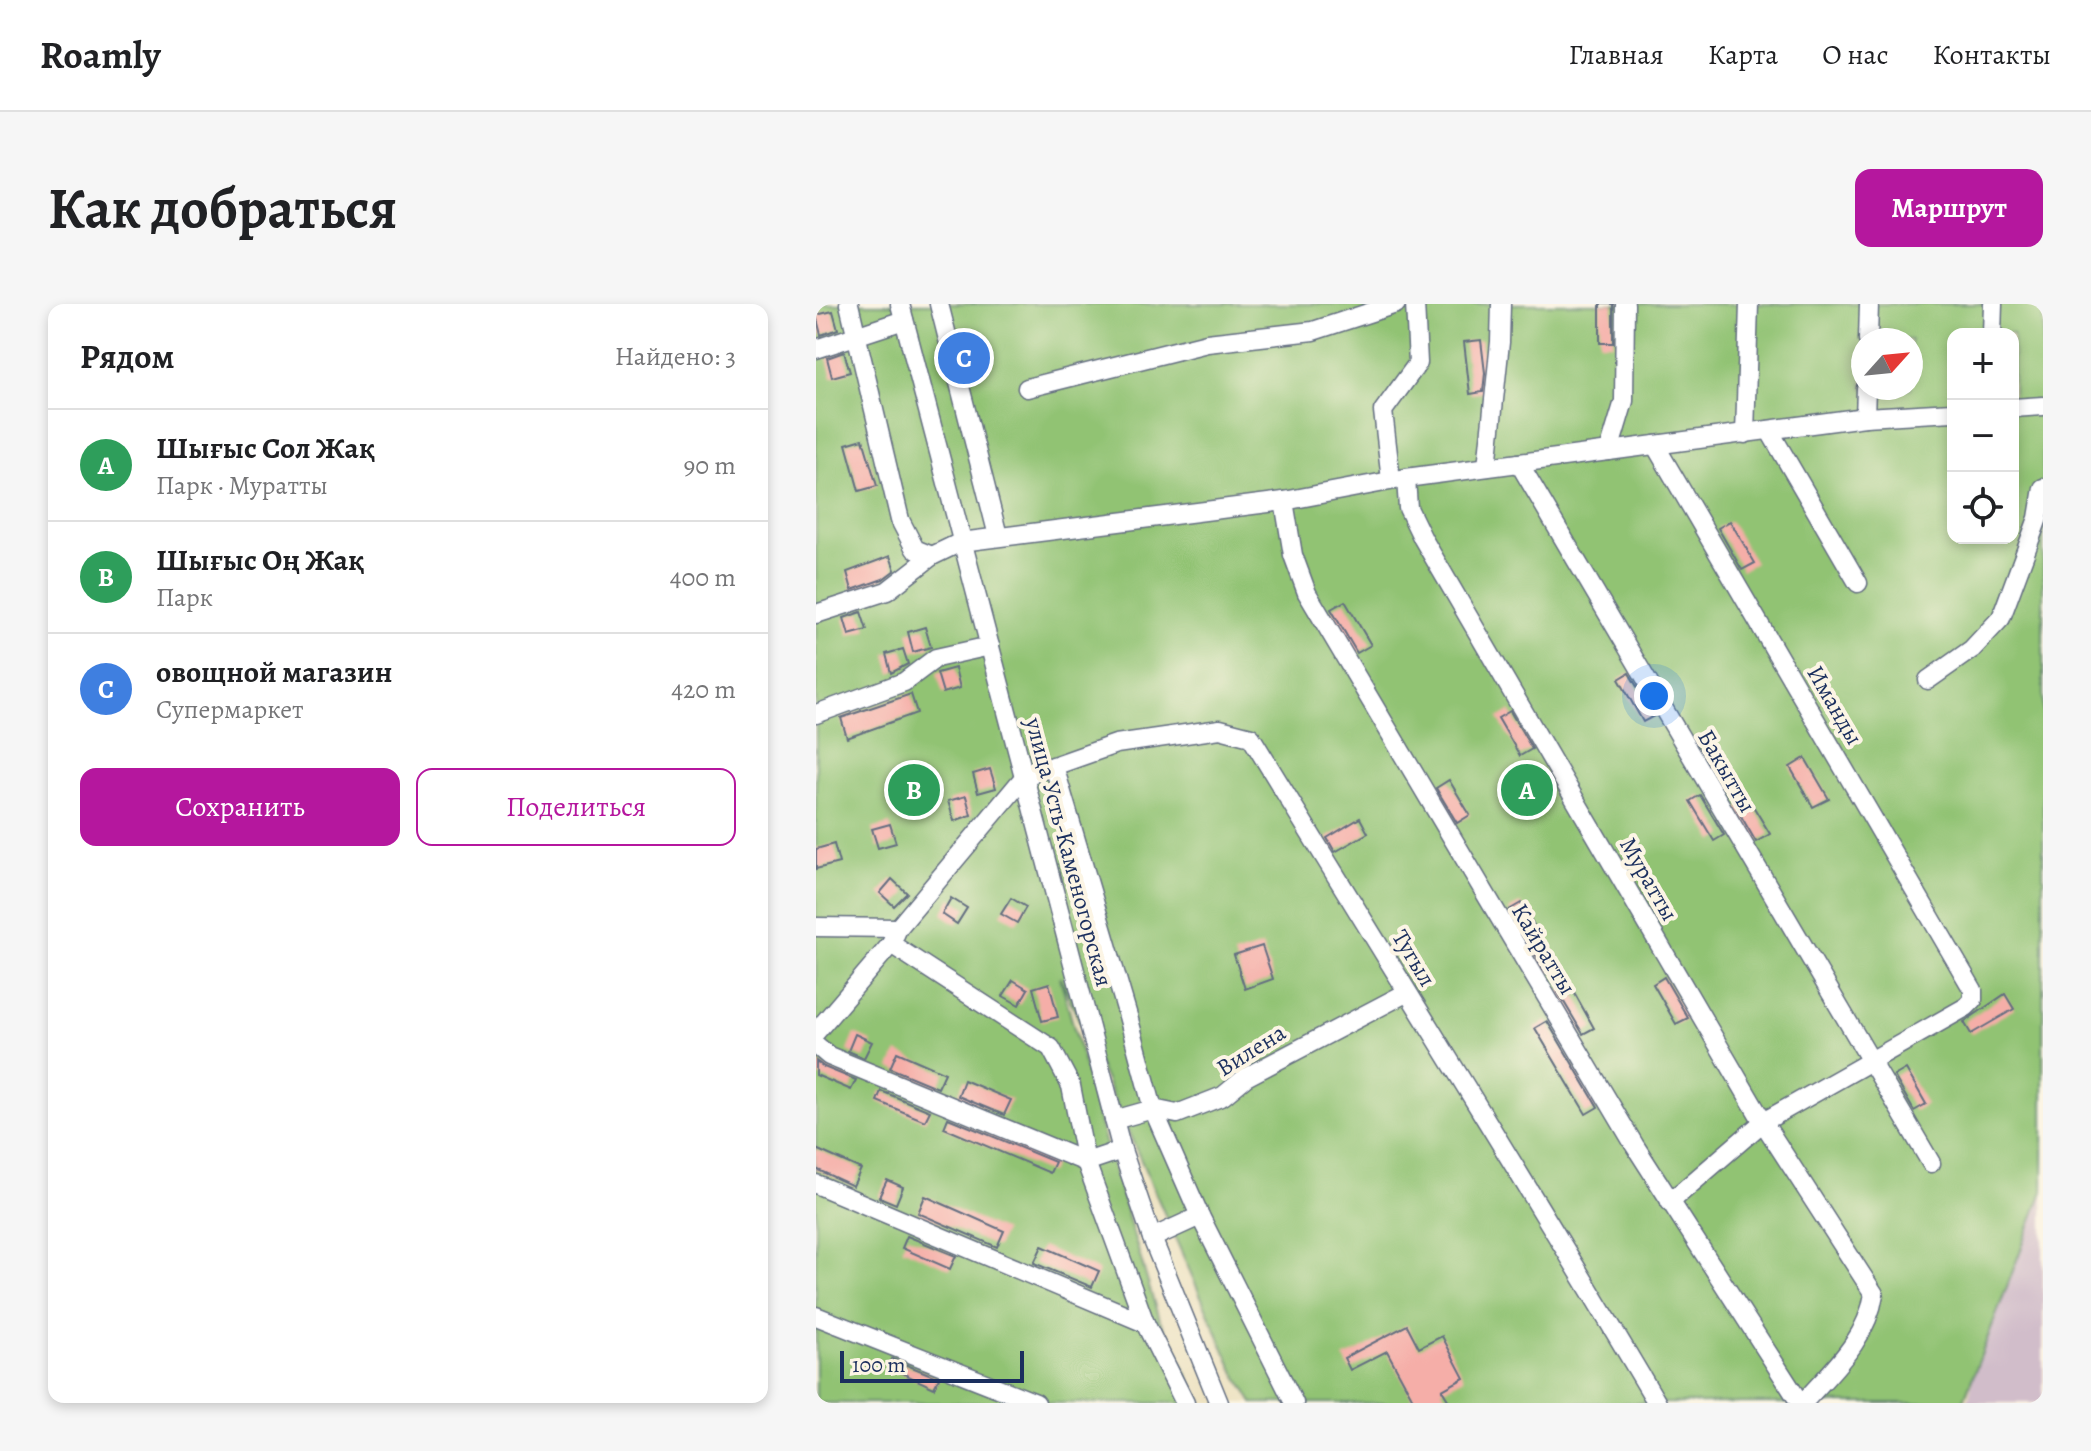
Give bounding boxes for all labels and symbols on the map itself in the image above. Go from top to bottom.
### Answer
pin: C [938,328,990,388]
north arrow [1851,328,1923,400]
street label: Иманды [1799,659,1871,751]
your location [1634,676,1674,716]
street label: улица Усть-Каменогорская [1017,713,1120,990]
street label: Бакытты [1690,724,1764,818]
pin: B [888,760,940,820]
pin: A [1501,760,1553,820]
street label: Муратты [1612,831,1686,927]
street label: Кайратты [1504,897,1584,1001]
street label: Тугыл [1385,924,1443,992]
street label: Вилена [1210,1016,1292,1084]
scale bar [840,1347,1024,1383]

